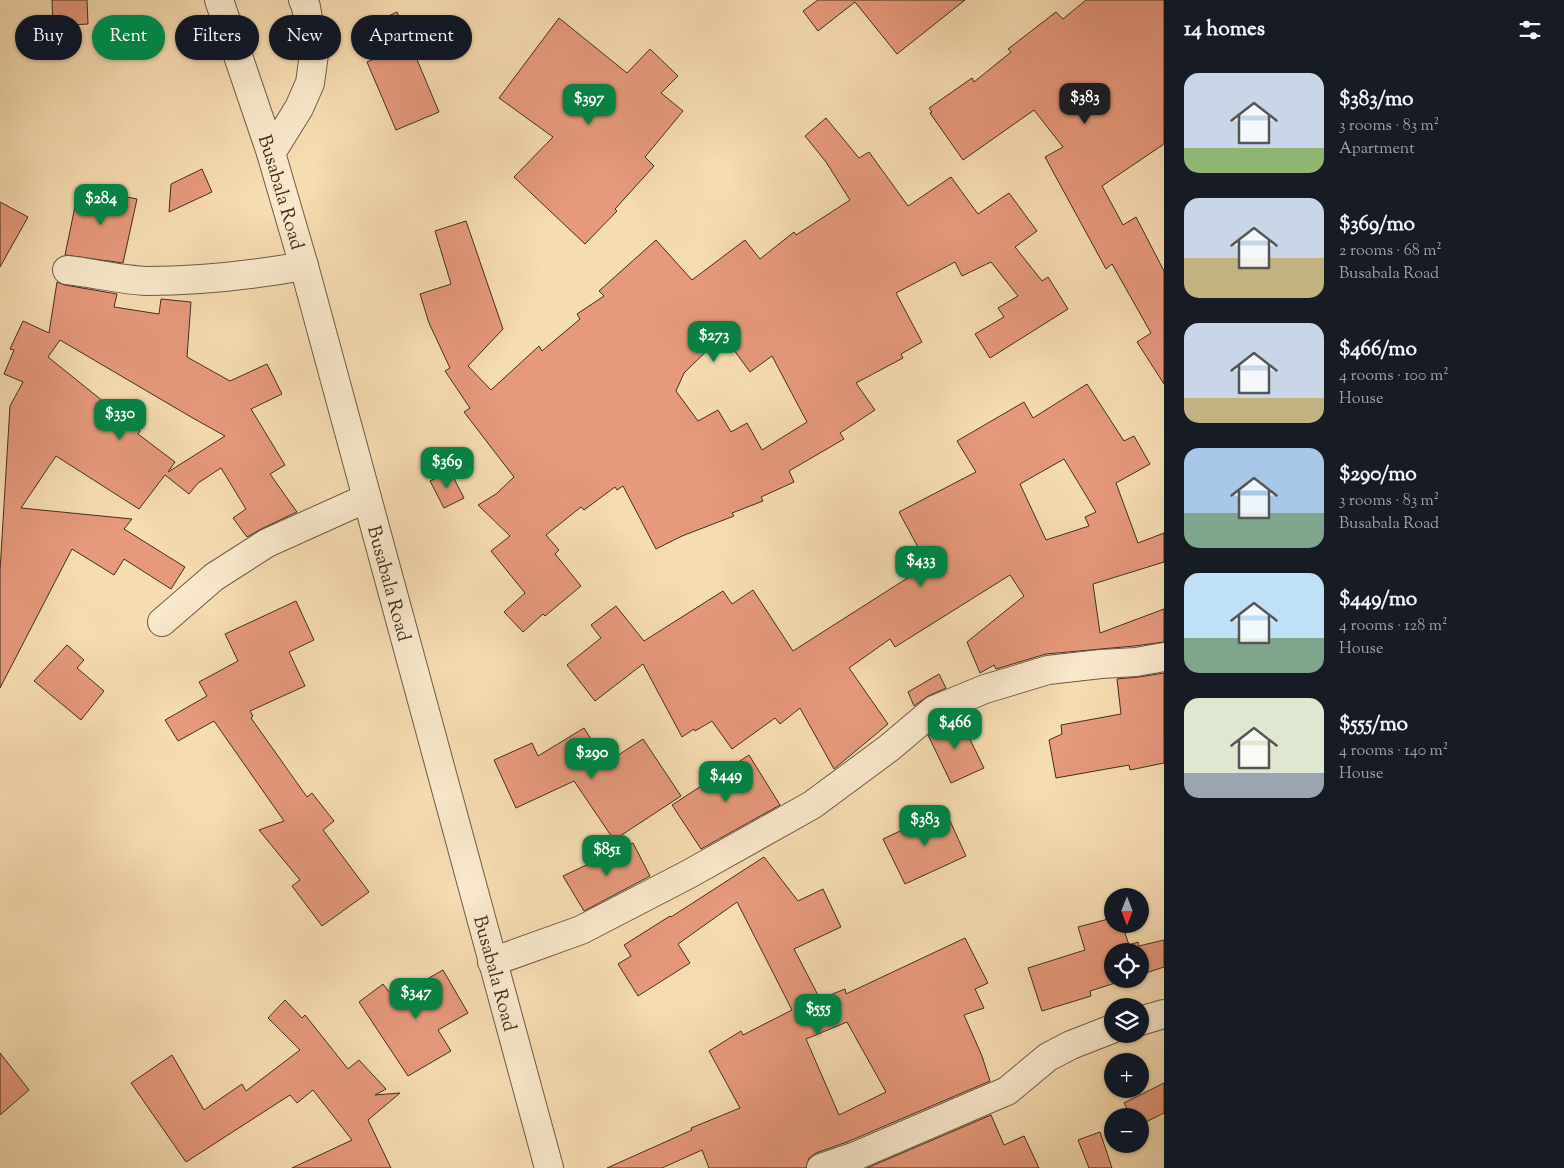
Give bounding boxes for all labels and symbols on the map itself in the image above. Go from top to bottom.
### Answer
pin: $383 [1055,82,1115,125]
pin: $397 [559,84,619,126]
street label: Busabala Road [250,131,310,254]
pin: $284 [71,184,131,226]
pin: $273 [684,320,744,363]
pin: $330 [90,398,150,441]
pin: $369 [417,446,477,489]
street label: Busabala Road [359,523,416,645]
pin: $433 [891,546,951,588]
pin: $466 [925,708,985,750]
pin: $290 [562,738,622,780]
pin: $449 [696,760,756,803]
pin: $383 [895,804,955,847]
pin: $851 [577,834,637,877]
north arrow [1104,888,1149,932]
street label: Busabala Road [465,913,522,1035]
pin: $347 [386,978,446,1020]
pin: $555 [788,994,848,1036]

